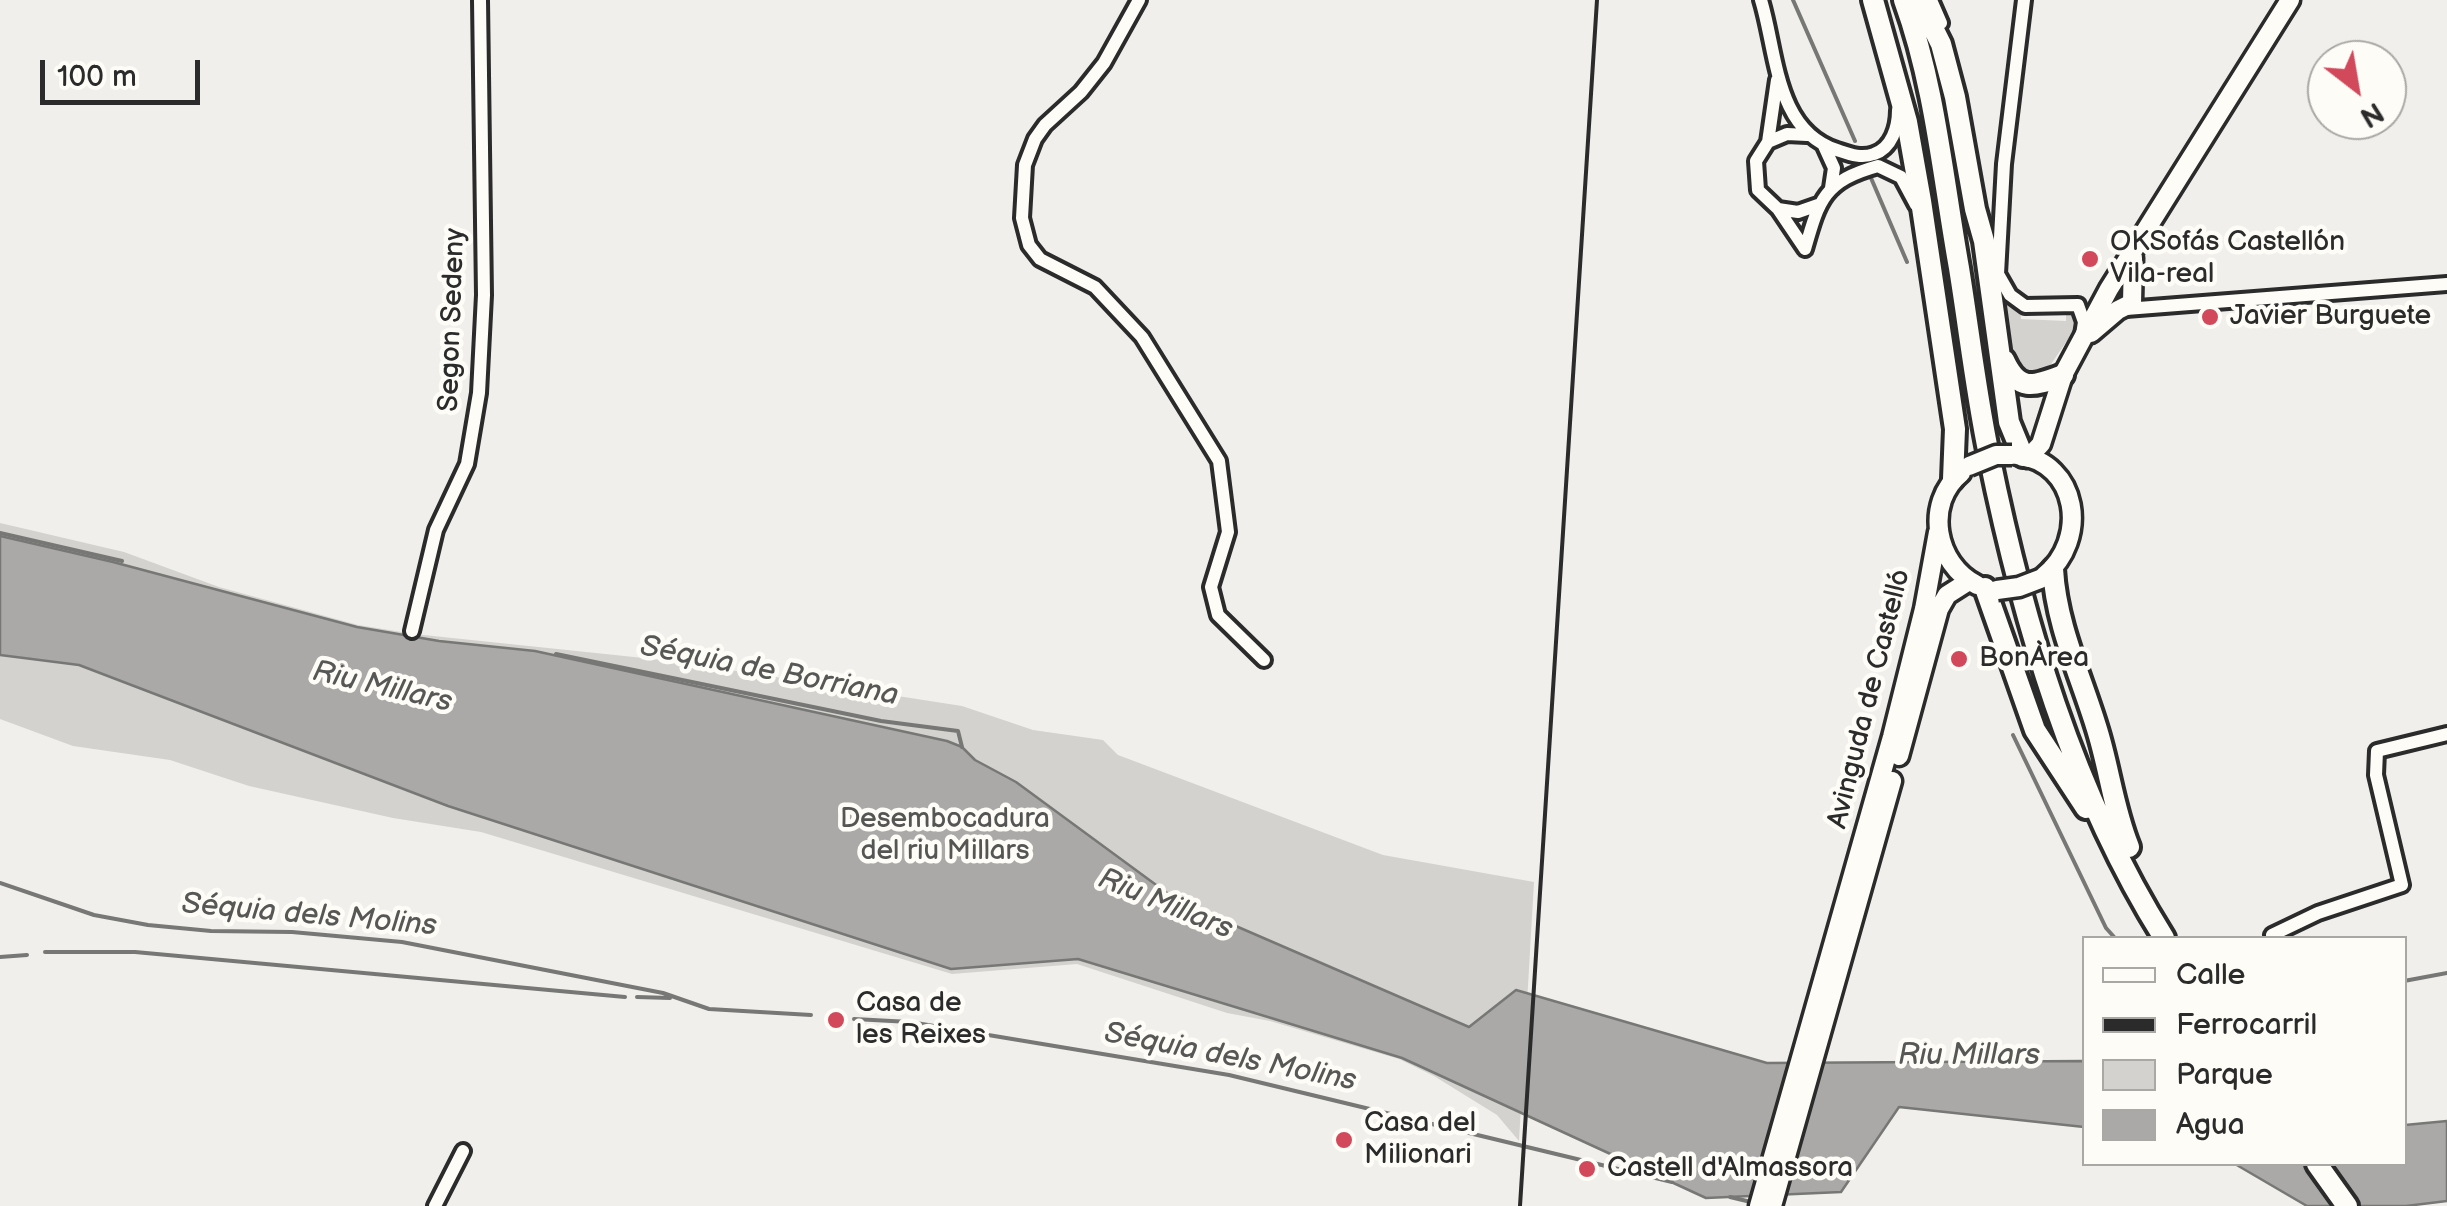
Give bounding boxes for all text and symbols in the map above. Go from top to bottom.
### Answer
scale bar [45,40,205,102]
north arrow [2307,40,2407,140]
text: 100 m [57,59,137,95]
text: N [2354,95,2389,134]
place label: OKSofás Castellón Vila-real [2110,226,2345,292]
street label: Segon Sedeny [433,228,473,412]
marker: OKSofás Castellón Vila-real [2079,248,2101,270]
place label: Javier Burguete [2230,300,2431,334]
marker: Javier Burguete [2199,306,2221,328]
street label: Avinguda de Castelló [1822,566,1918,832]
water label: Séquia de Borriana [637,629,901,715]
place label: BonÀrea [1979,642,2089,676]
marker: BonÀrea [1948,648,1970,670]
water label: Riu Millars [309,654,455,722]
park label: Desembocadura del riu Millars [840,803,1050,869]
water label: Riu Millars [1092,862,1238,948]
water label: Séquia dels Molins [180,887,438,945]
legend [2082,936,2407,1166]
text: Calle [2176,957,2245,993]
place label: Casa de les Reixes [856,987,986,1053]
text: Ferrocarril [2176,1007,2317,1043]
marker: Casa de les Reixes [825,1009,847,1031]
water label: Séquia dels Molins [1101,1016,1359,1100]
water label: Riu Millars [1898,1038,2040,1074]
text: Parque [2176,1057,2273,1093]
place label: Casa del Milionari [1364,1107,1476,1173]
text: Agua [2176,1107,2245,1143]
marker: Casa del Milionari [1333,1129,1355,1151]
place label: Castell d'Almassora [1607,1152,1853,1186]
marker: Castell d'Almassora [1576,1158,1598,1180]

